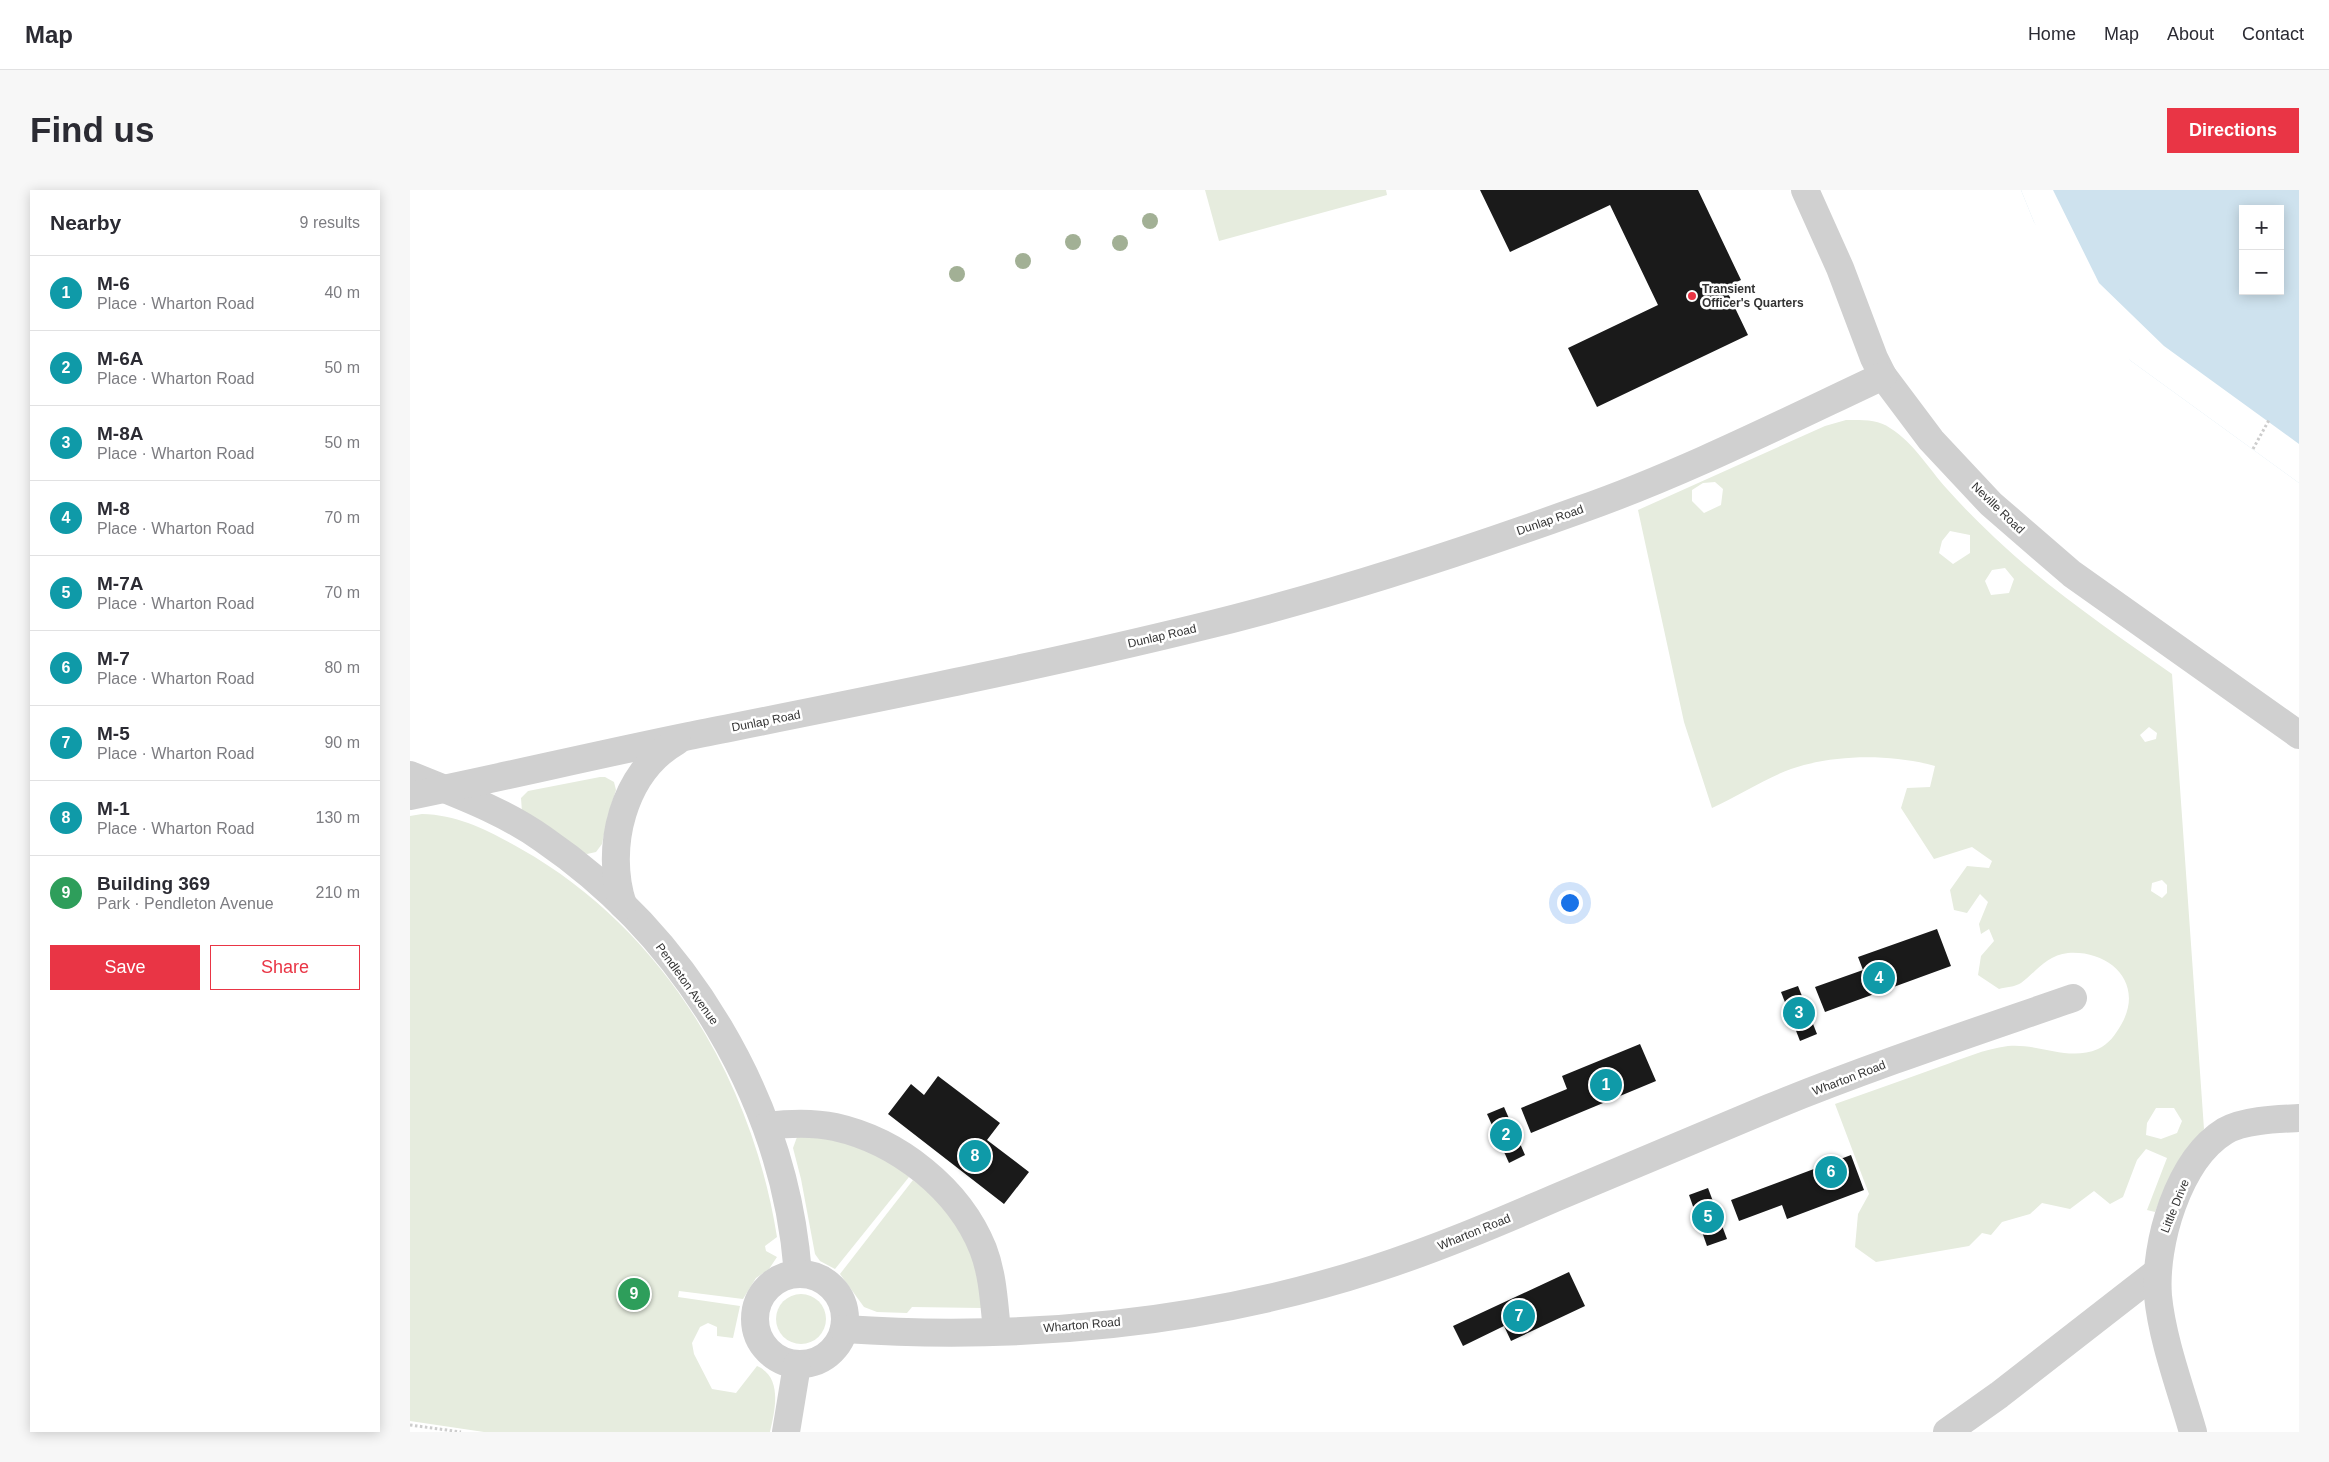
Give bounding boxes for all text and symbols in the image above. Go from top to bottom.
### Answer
text: Map [25,21,73,48]
text: Home [2028,24,2076,44]
text: Map [2104,24,2139,44]
text: About [2167,24,2214,44]
text: Contact [2242,24,2304,44]
button: Directions [2167,108,2299,153]
text: Find us [30,110,154,149]
map controls [2239,205,2284,295]
button: + [2239,205,2284,250]
text: Nearby [50,211,121,234]
text: 9 results [300,214,360,231]
button: − [2239,250,2284,295]
text: M-6 [97,273,130,294]
place label: Transient Officer's Quarters [1702,282,1804,310]
text: 1 [62,284,70,301]
text: 40 m [324,284,360,301]
marker: Transient Officer's Quarters [1686,290,1698,302]
text: Place · Wharton Road [97,295,254,312]
text: M-6A [97,348,143,369]
text: 2 [62,359,70,376]
text: 50 m [324,359,360,376]
text: Place · Wharton Road [97,370,254,387]
text: M-8A [97,423,143,444]
text: 3 [62,434,70,451]
text: 50 m [324,434,360,451]
text: Place · Wharton Road [97,445,254,462]
street label: Neville Road [1969,479,2027,537]
text: M-8 [97,498,130,519]
street label: Dunlap Road [1515,502,1585,538]
text: 4 [62,509,70,526]
text: 70 m [324,509,360,526]
text: Place · Wharton Road [97,520,254,537]
text: M-7A [97,573,143,594]
text: 5 [62,584,70,601]
text: 70 m [324,584,360,601]
text: Place · Wharton Road [97,595,254,612]
street label: Dunlap Road [1126,621,1198,651]
text: M-7 [97,648,130,669]
text: 6 [62,659,70,676]
text: 80 m [324,659,360,676]
text: Place · Wharton Road [97,670,254,687]
street label: Dunlap Road [730,707,802,735]
text: M-5 [97,723,130,744]
text: 7 [62,734,70,751]
text: 90 m [324,734,360,751]
text: Place · Wharton Road [97,745,254,762]
text: M-1 [97,798,130,819]
text: 8 [62,809,70,826]
text: 130 m [316,809,360,826]
text: Place · Wharton Road [97,820,254,837]
text: Building 369 [97,873,210,894]
text: 9 [62,884,70,901]
text: 210 m [316,884,360,901]
your location [1557,890,1583,916]
text: Park · Pendleton Avenue [97,895,274,912]
street label: Pendleton Avenue [653,941,721,1028]
button: Save [50,945,200,990]
button: Share [210,945,360,990]
pin: 4 [1863,959,1895,997]
pin: 3 [1783,994,1815,1032]
street label: Wharton Road [1810,1058,1888,1098]
pin: 1 [1590,1066,1622,1104]
pin: 2 [1490,1116,1522,1154]
pin: 8 [959,1137,991,1175]
pin: 6 [1815,1153,1847,1191]
street label: Little Drive [2158,1177,2192,1235]
pin: 5 [1692,1198,1724,1236]
street label: Wharton Road [1436,1211,1512,1253]
pin: 9 [618,1275,650,1313]
pin: 7 [1503,1297,1535,1335]
street label: Wharton Road [1043,1315,1121,1335]

